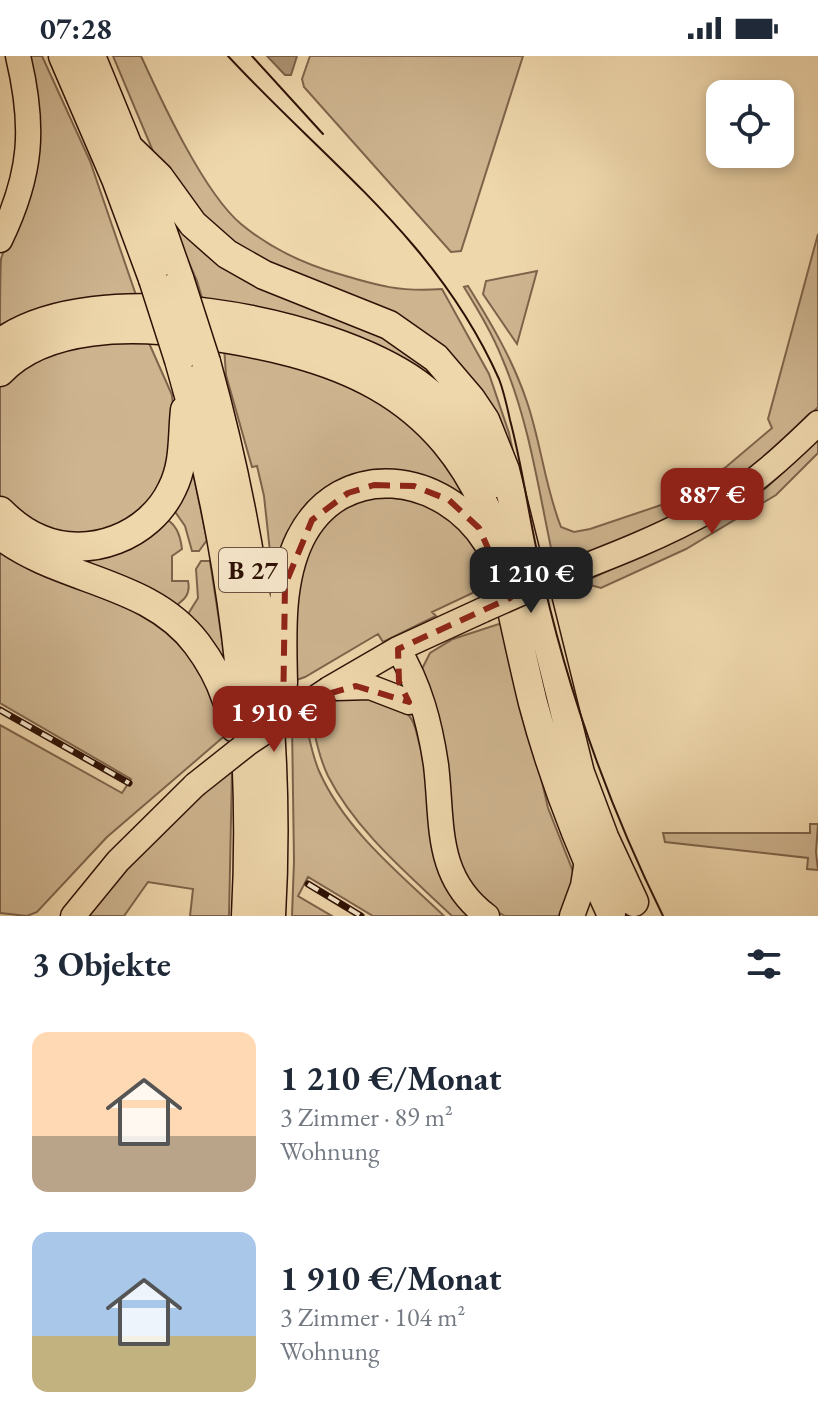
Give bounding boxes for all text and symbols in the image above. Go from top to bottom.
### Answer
text: 07:28 [40,9,112,48]
map controls [706,80,794,168]
button: locate [706,80,794,168]
pin: 887 € [656,468,768,536]
text: 887 € [679,477,745,511]
pin: 1 210 € [457,547,605,615]
road number: B 27 [219,548,287,592]
text: 1 210 € [488,556,574,590]
pin: 1 910 € [200,686,348,754]
text: 1 910 € [231,695,317,729]
text: 3 Objekte [32,942,171,986]
icon: filters [742,942,786,986]
text: 1 210 €/Monat [280,1056,501,1100]
icon: home [96,1064,192,1160]
text: 3 Zimmer · 89 m² [280,1100,453,1134]
text: Wohnung [280,1134,380,1168]
text: 1 910 €/Monat [280,1256,501,1300]
icon: home [96,1264,192,1360]
text: 3 Zimmer · 104 m² [280,1300,465,1334]
text: Wohnung [280,1334,380,1368]

